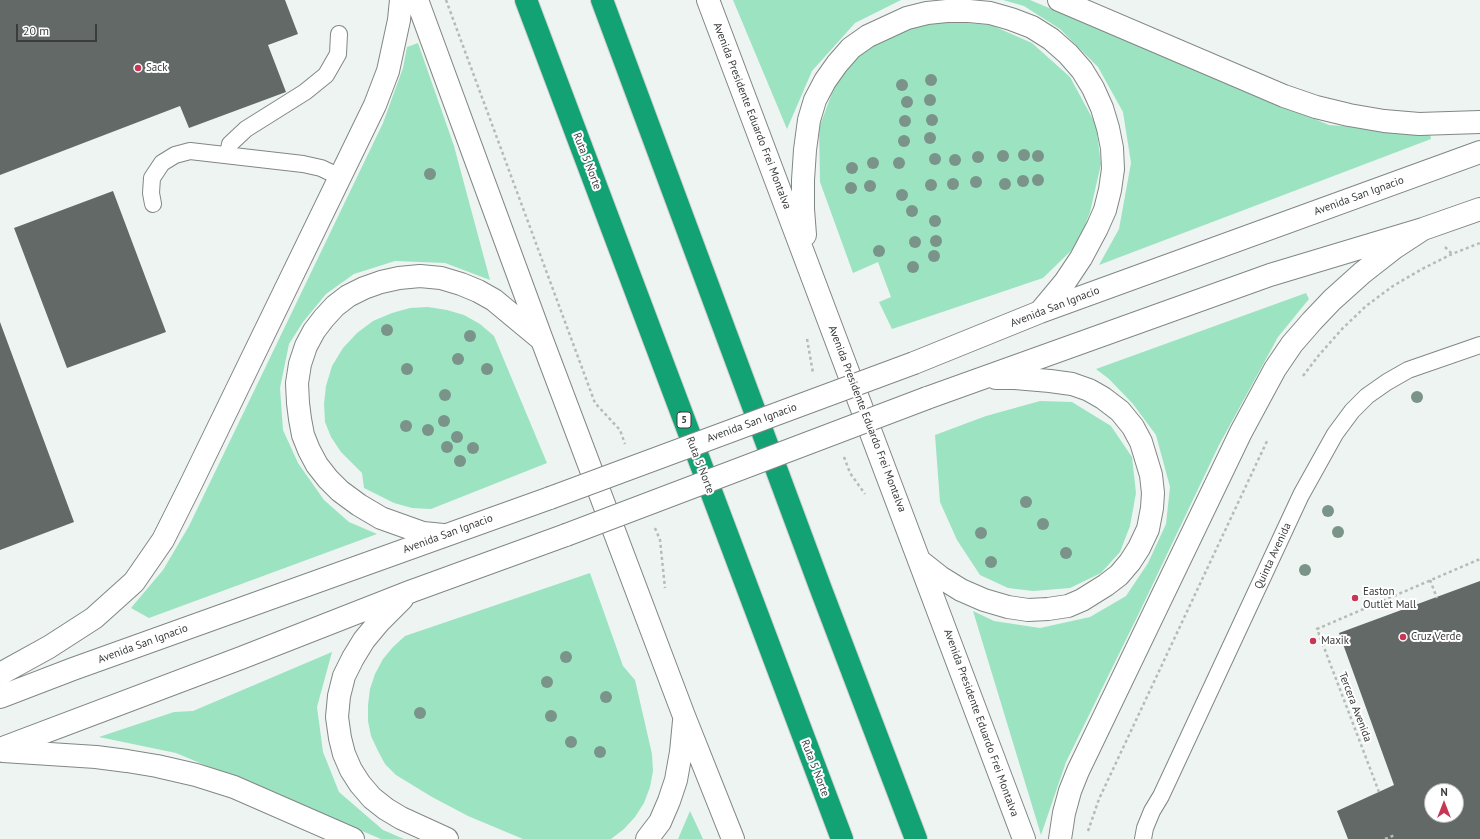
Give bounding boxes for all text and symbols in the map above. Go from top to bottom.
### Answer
scale bar [18,16,99,42]
street label: Avenida Presidente Eduardo Frei Montalva [710,21,794,211]
text: 20 m [23,23,49,38]
place label: Sack [146,61,168,75]
marker: Sack [133,63,143,73]
street label: Ruta 5 Norte [570,131,604,191]
street label: Avenida San Ignacio [1312,174,1406,218]
street label: Avenida San Ignacio [1008,284,1102,330]
street label: Avenida Presidente Eduardo Frei Montalva [825,324,909,514]
street label: Avenida San Ignacio [705,401,799,445]
road number: 5 [677,412,691,428]
street label: Ruta 5 Norte [683,435,717,495]
street label: Avenida San Ignacio [401,512,495,556]
street label: Quinta Avenida [1252,521,1294,591]
place label: Easton Outlet Mall [1363,585,1416,611]
marker: Easton Outlet Mall [1350,593,1360,603]
street label: Avenida San Ignacio [96,622,190,666]
street label: Avenida Presidente Eduardo Frei Montalva [941,627,1021,819]
place label: Cruz Verde [1411,630,1461,644]
marker: Cruz Verde [1398,632,1408,642]
place label: Maxik [1321,634,1349,648]
marker: Maxik [1308,636,1318,646]
street label: Tercera Avenida [1336,670,1374,744]
street label: Ruta 5 Norte [798,738,832,798]
north arrow [1424,783,1464,823]
text: N [1440,785,1448,799]

